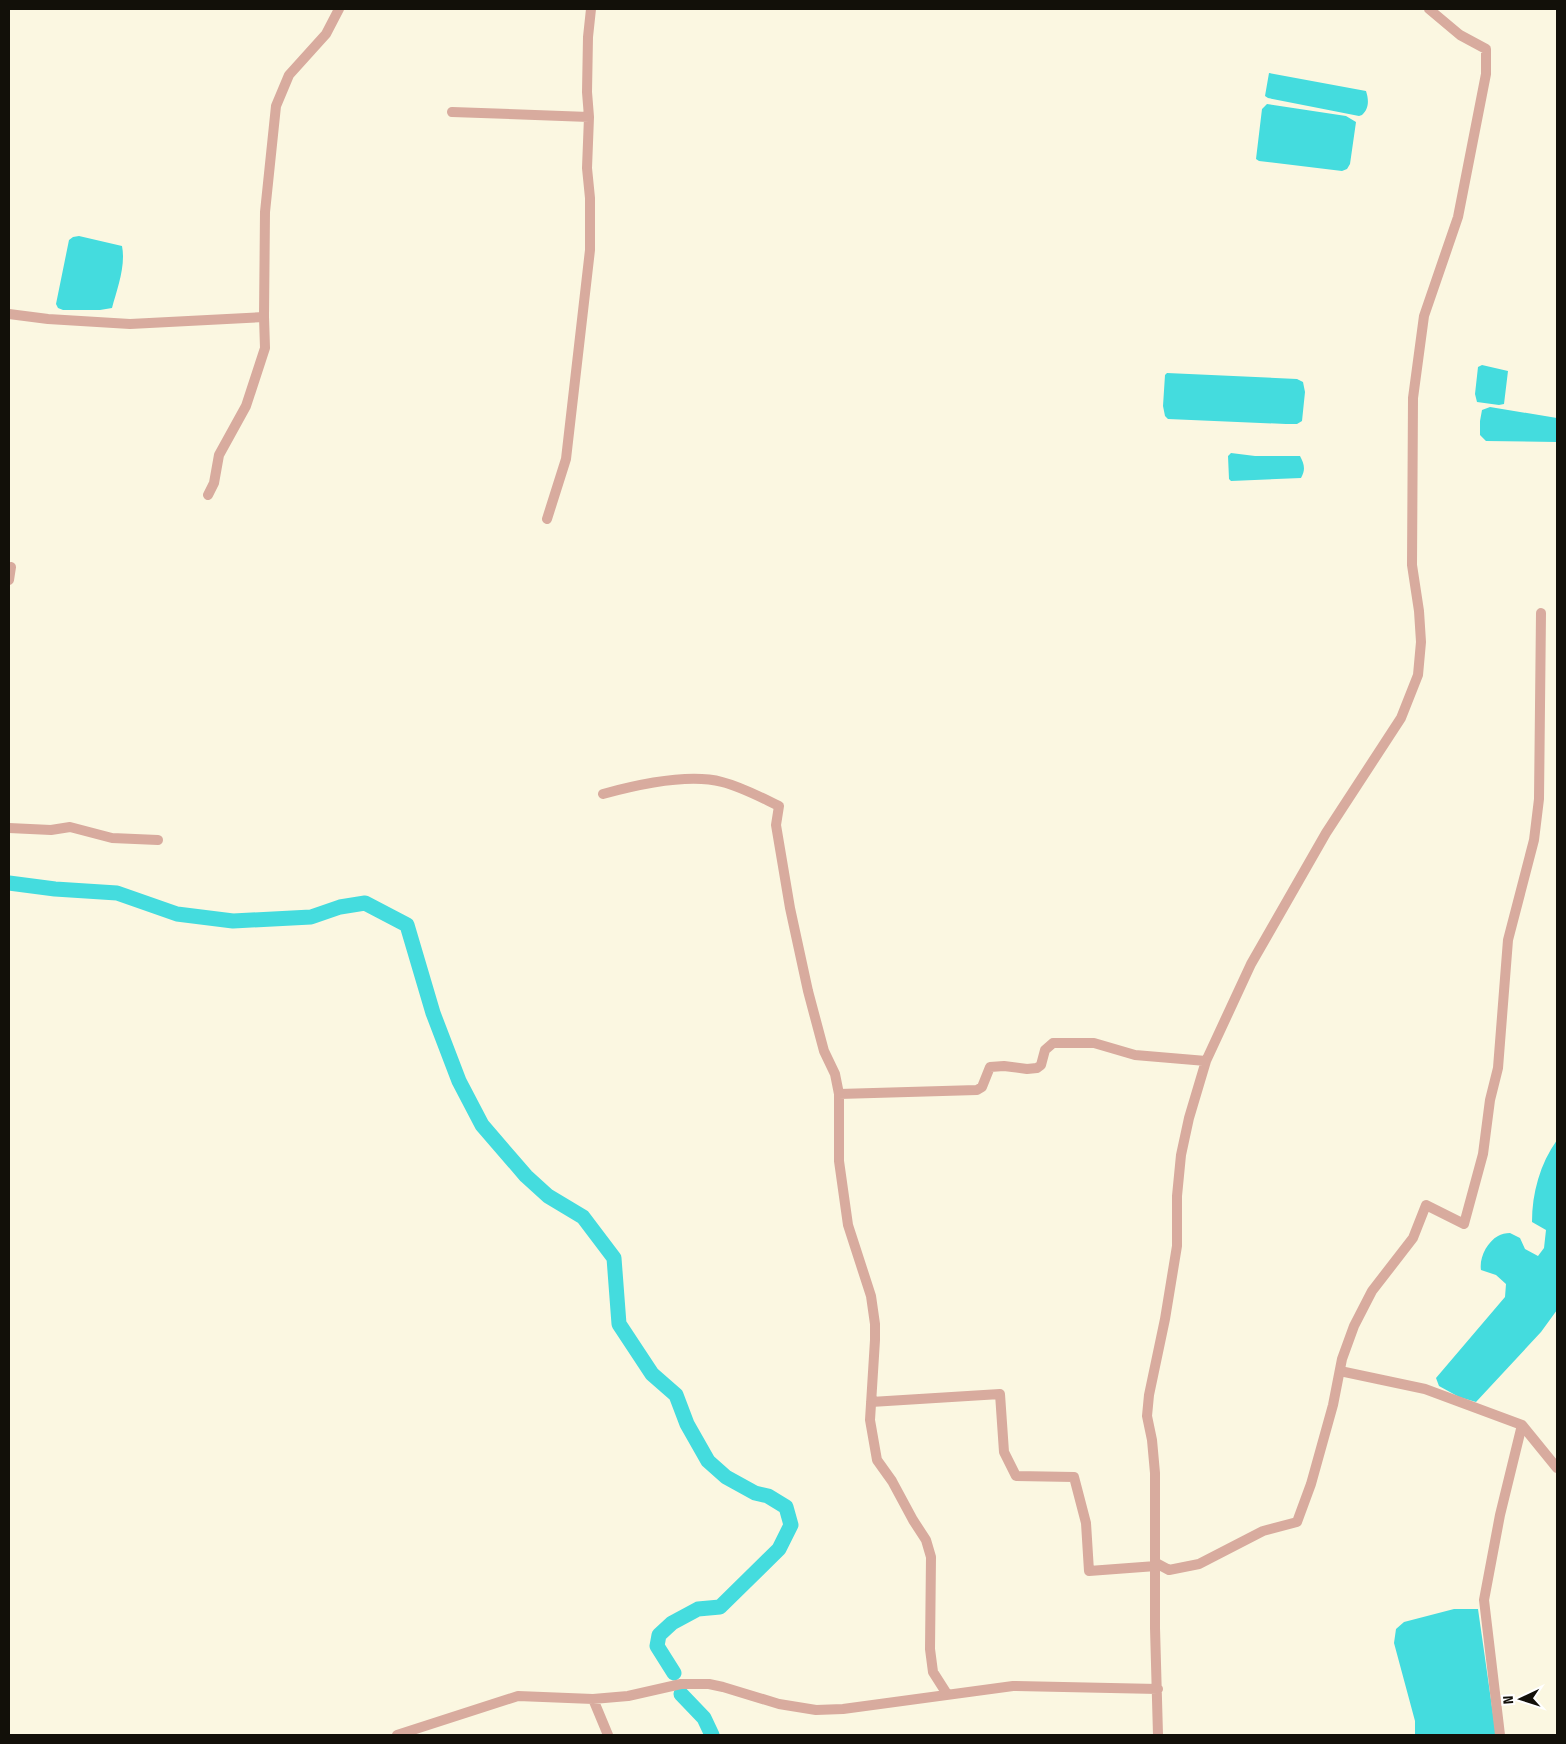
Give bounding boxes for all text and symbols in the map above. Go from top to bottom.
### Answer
north arrow [1496,1674,1546,1724]
text: N [1500,1695,1517,1705]

